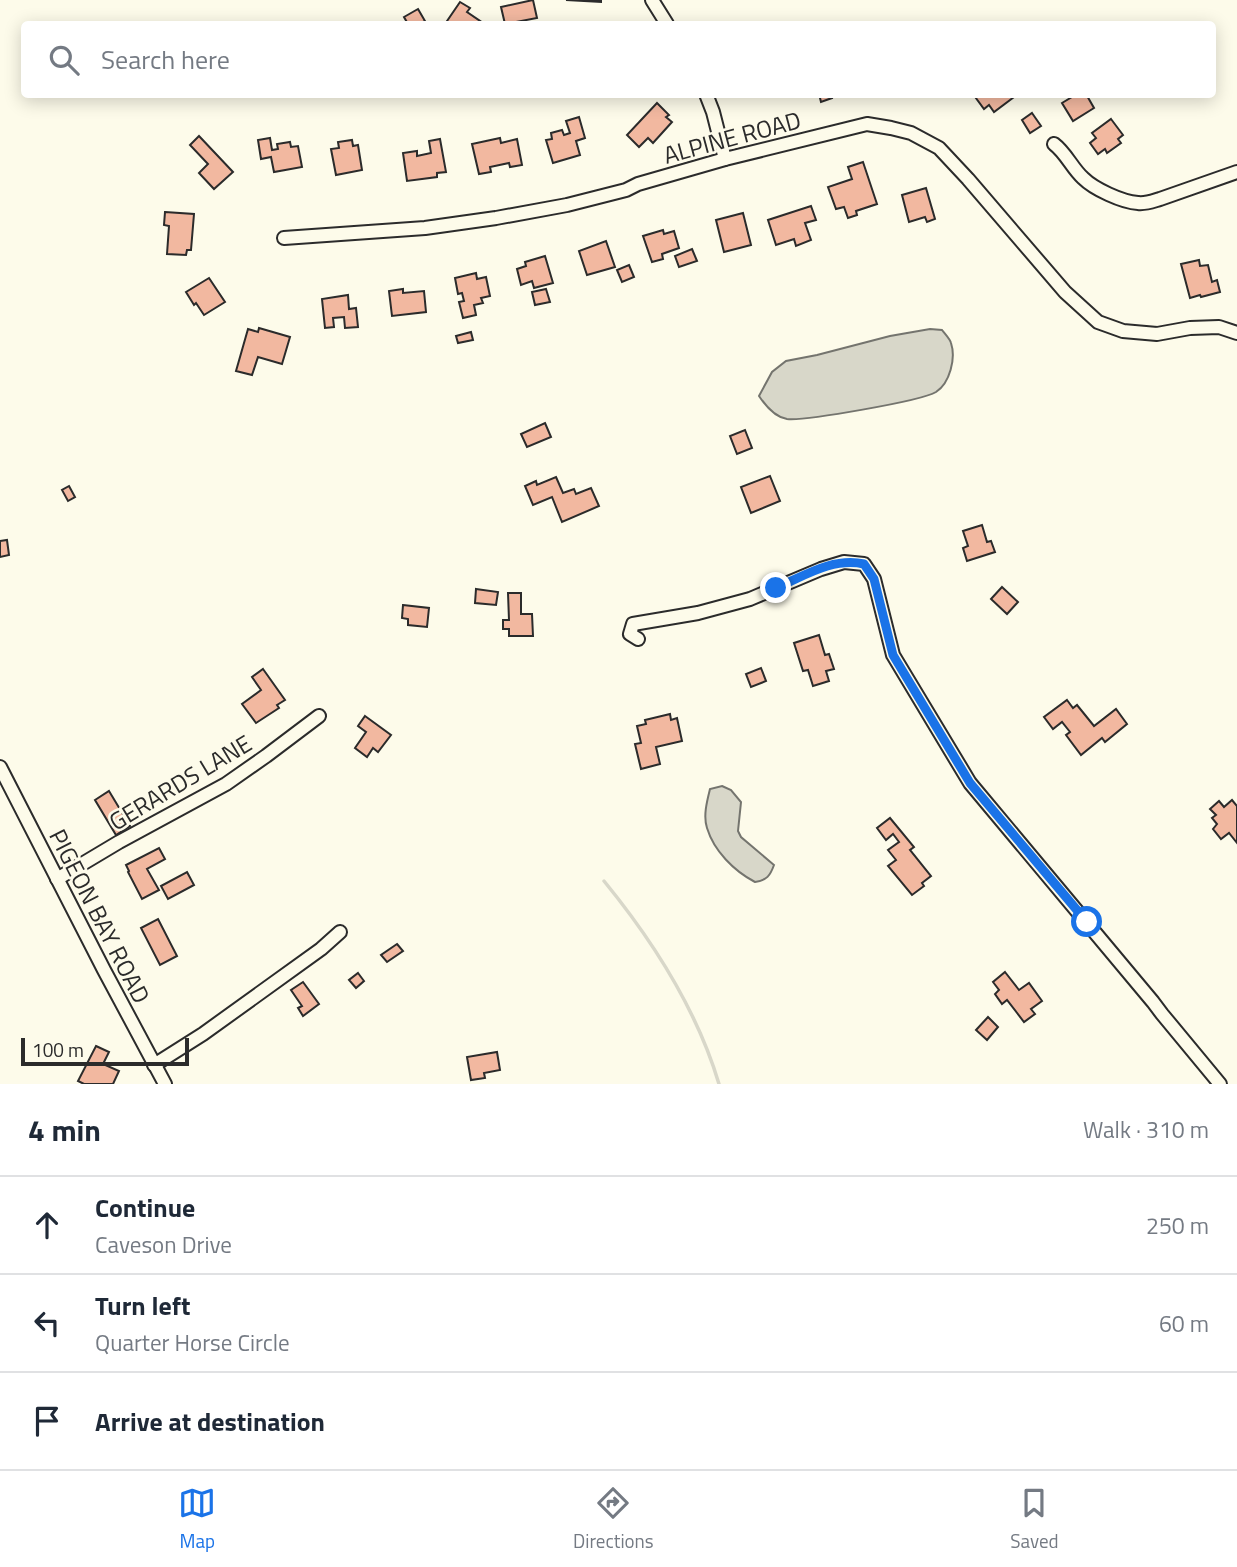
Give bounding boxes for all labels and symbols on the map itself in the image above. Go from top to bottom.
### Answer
street label: ALPINE ROAD [659,101,805,173]
route end [760,572,791,603]
street label: GERARDS LANE [102,725,258,839]
street label: PIGEON BAY ROAD [41,823,159,1009]
route start [1071,906,1102,937]
scale bar [21,1035,189,1067]

